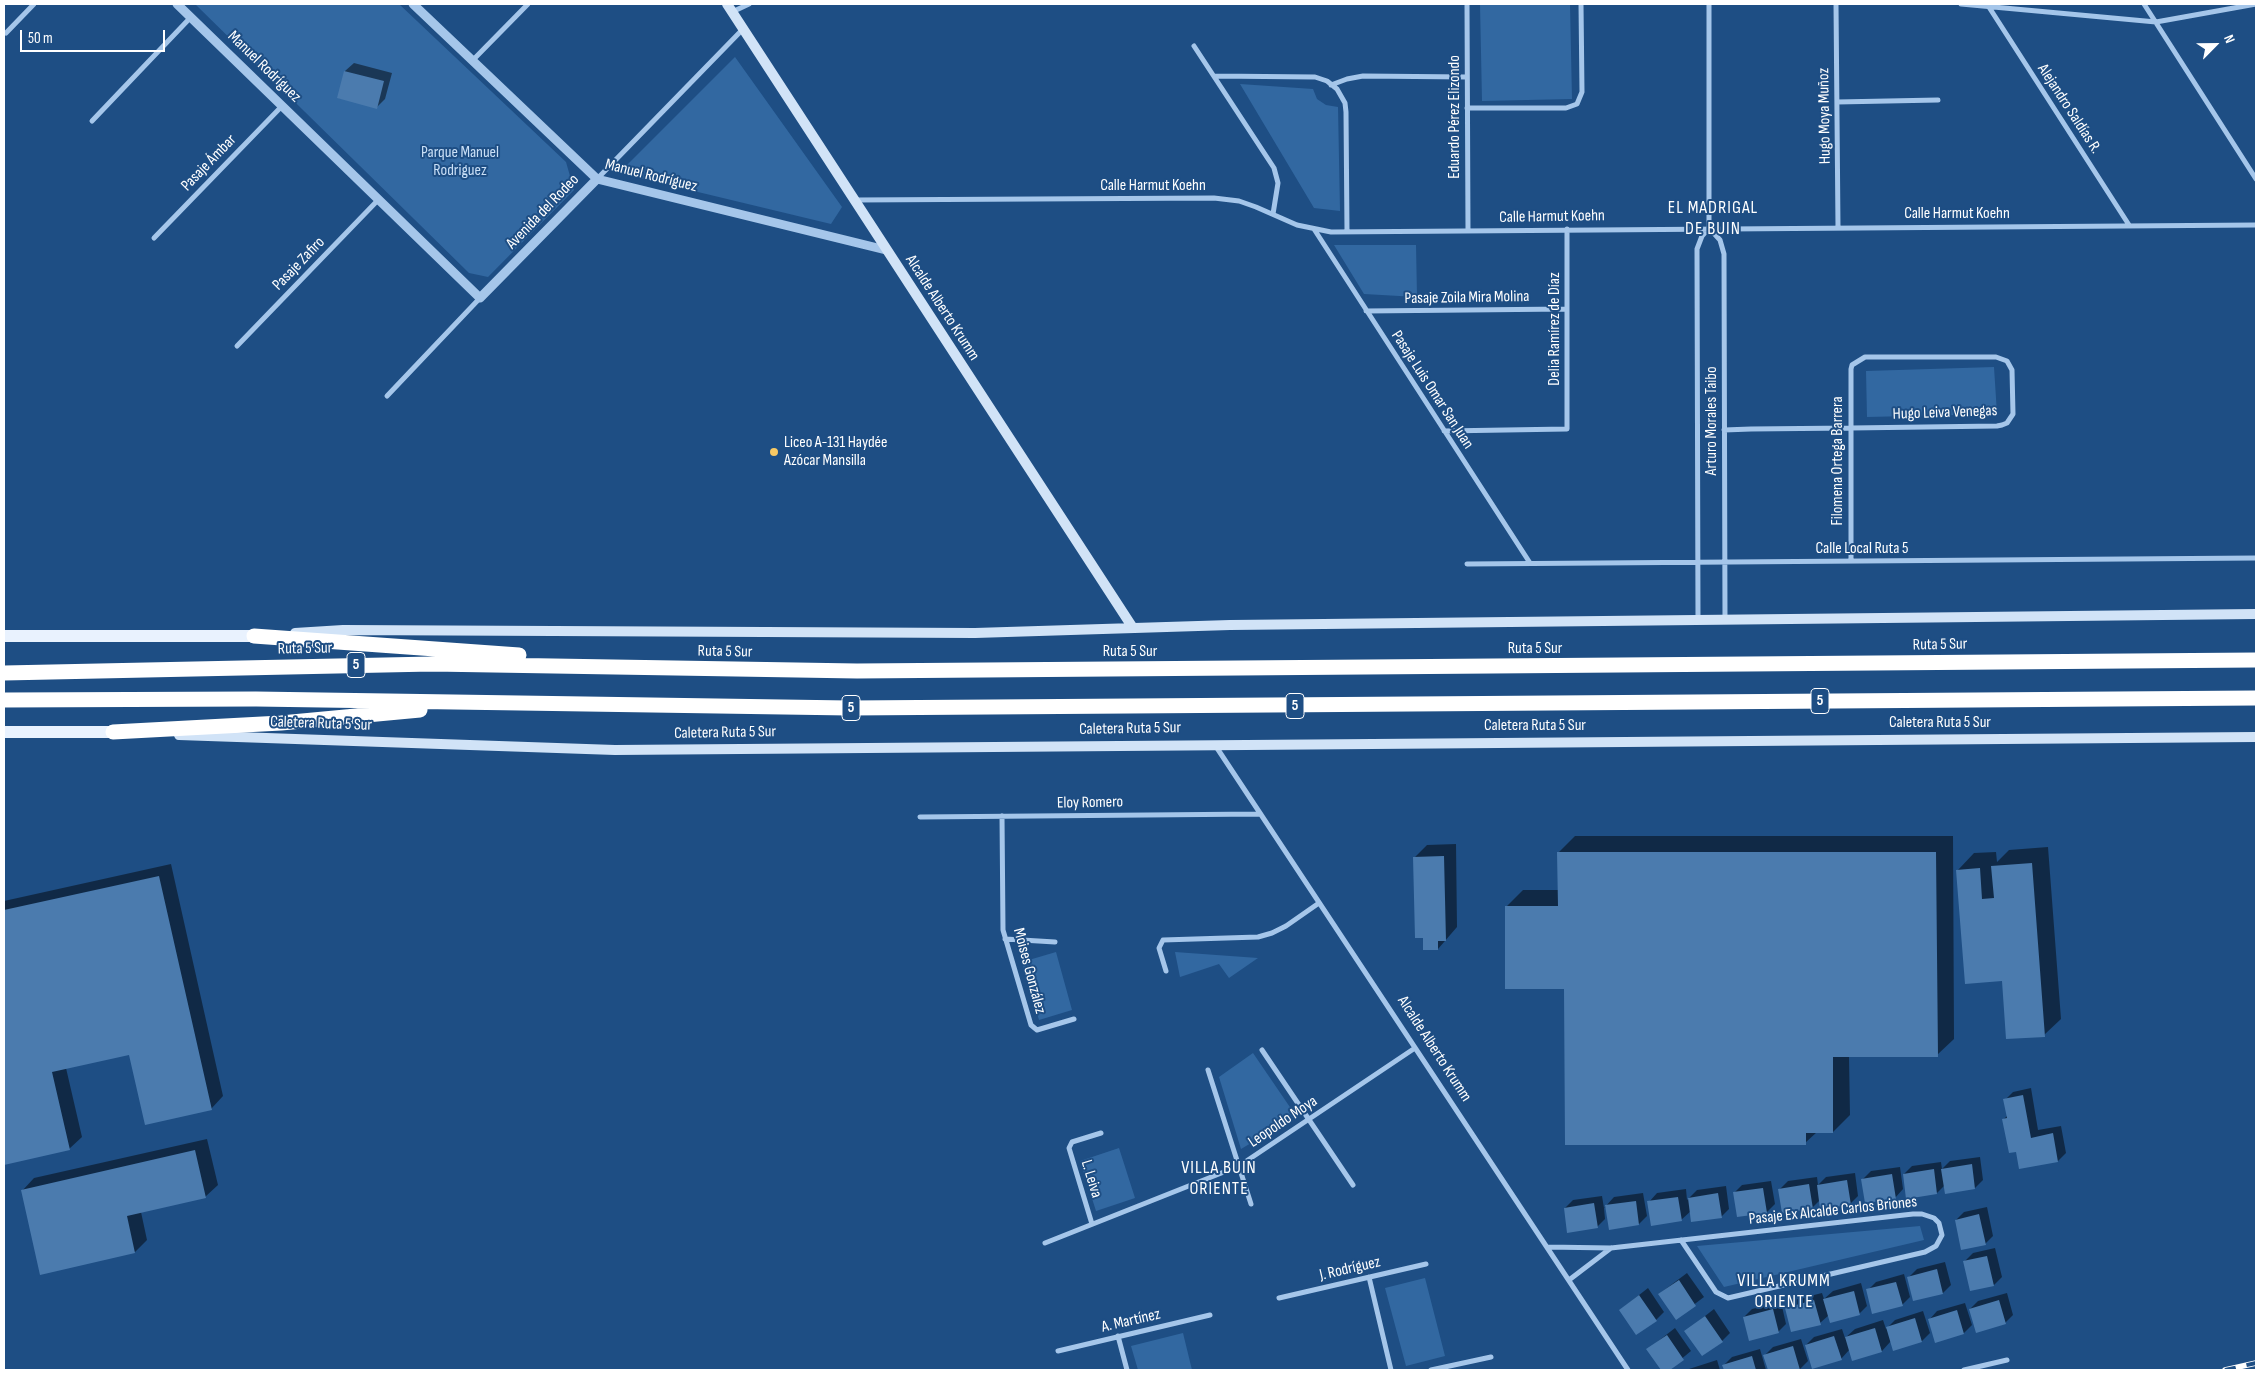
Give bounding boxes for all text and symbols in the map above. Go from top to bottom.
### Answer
scale bar [22,20,168,52]
north arrow [2190,20,2240,70]
street label: Manuel Rodríguez [223,27,305,107]
text: 50 m [28,29,53,48]
text: N [2220,32,2239,46]
street label: Eduardo Pérez Elizondo [1445,55,1465,179]
street label: Alejandro Saldías R. [2033,61,2105,157]
street label: Hugo Moya Muñoz [1815,68,1835,164]
street label: Pasaje Ámbar [177,131,241,195]
park label: Parque Manuel Rodriguez [421,143,499,181]
street label: Manuel Rodríguez [603,155,699,197]
street label: Avenida del Rodeo [503,171,583,253]
street label: Calle Harmut Koehn [1100,176,1206,196]
district label: EL MADRIGAL DE BUIN [1666,197,1760,240]
street label: Calle Harmut Koehn [1904,204,2010,224]
street label: Calle Harmut Koehn [1499,206,1605,228]
street label: Pasaje Zafiro [269,233,329,295]
street label: Alcalde Alberto Krumm [901,252,983,364]
street label: Delia Ramírez de Díaz [1545,272,1565,386]
street label: Pasaje Zoila Mira Molina [1404,287,1530,309]
street label: Pasaje Luis Omar San Juan [1387,327,1477,453]
street label: Arturo Morales Taibo [1702,366,1722,476]
street label: Filomena Ortega Barrera [1828,396,1848,526]
street label: Hugo Leiva Venegas [1892,402,1998,424]
place label: Liceo A-131 Haydée Azócar Mansilla [784,433,887,471]
marker: Liceo A-131 Haydée Azócar Mansilla [768,446,780,458]
street label: Calle Local Ruta 5 [1816,539,1908,559]
street label: Ruta 5 Sur [1913,635,1967,655]
street label: Ruta 5 Sur [278,639,332,659]
street label: Ruta 5 Sur [1508,639,1562,659]
street label: Ruta 5 Sur [698,642,752,662]
street label: Ruta 5 Sur [1103,642,1157,662]
road number: 5 [347,652,365,678]
road number: 5 [1811,688,1829,714]
road number: 5 [1286,694,1304,718]
road number: 5 [842,696,860,720]
street label: Caletera Ruta 5 Sur [270,713,372,735]
street label: Caletera Ruta 5 Sur [1889,713,1991,733]
street label: Caletera Ruta 5 Sur [1484,716,1586,736]
street label: Caletera Ruta 5 Sur [1079,719,1181,739]
street label: Caletera Ruta 5 Sur [674,723,776,743]
street label: Eloy Romero [1057,793,1123,813]
street label: Moises González [1008,926,1050,1016]
street label: Alcalde Alberto Krumm [1393,993,1475,1105]
street label: Leopoldo Moya [1245,1092,1321,1152]
district label: VILLA BUIN ORIENTE [1180,1157,1258,1200]
street label: L. Leiva [1076,1158,1106,1200]
street label: Pasaje Ex Alcalde Carlos Briones [1748,1193,1918,1229]
street label: J. Rodríguez [1318,1253,1382,1285]
district label: VILLA KRUMM ORIENTE [1736,1270,1832,1312]
street label: A. Martínez [1100,1305,1162,1337]

